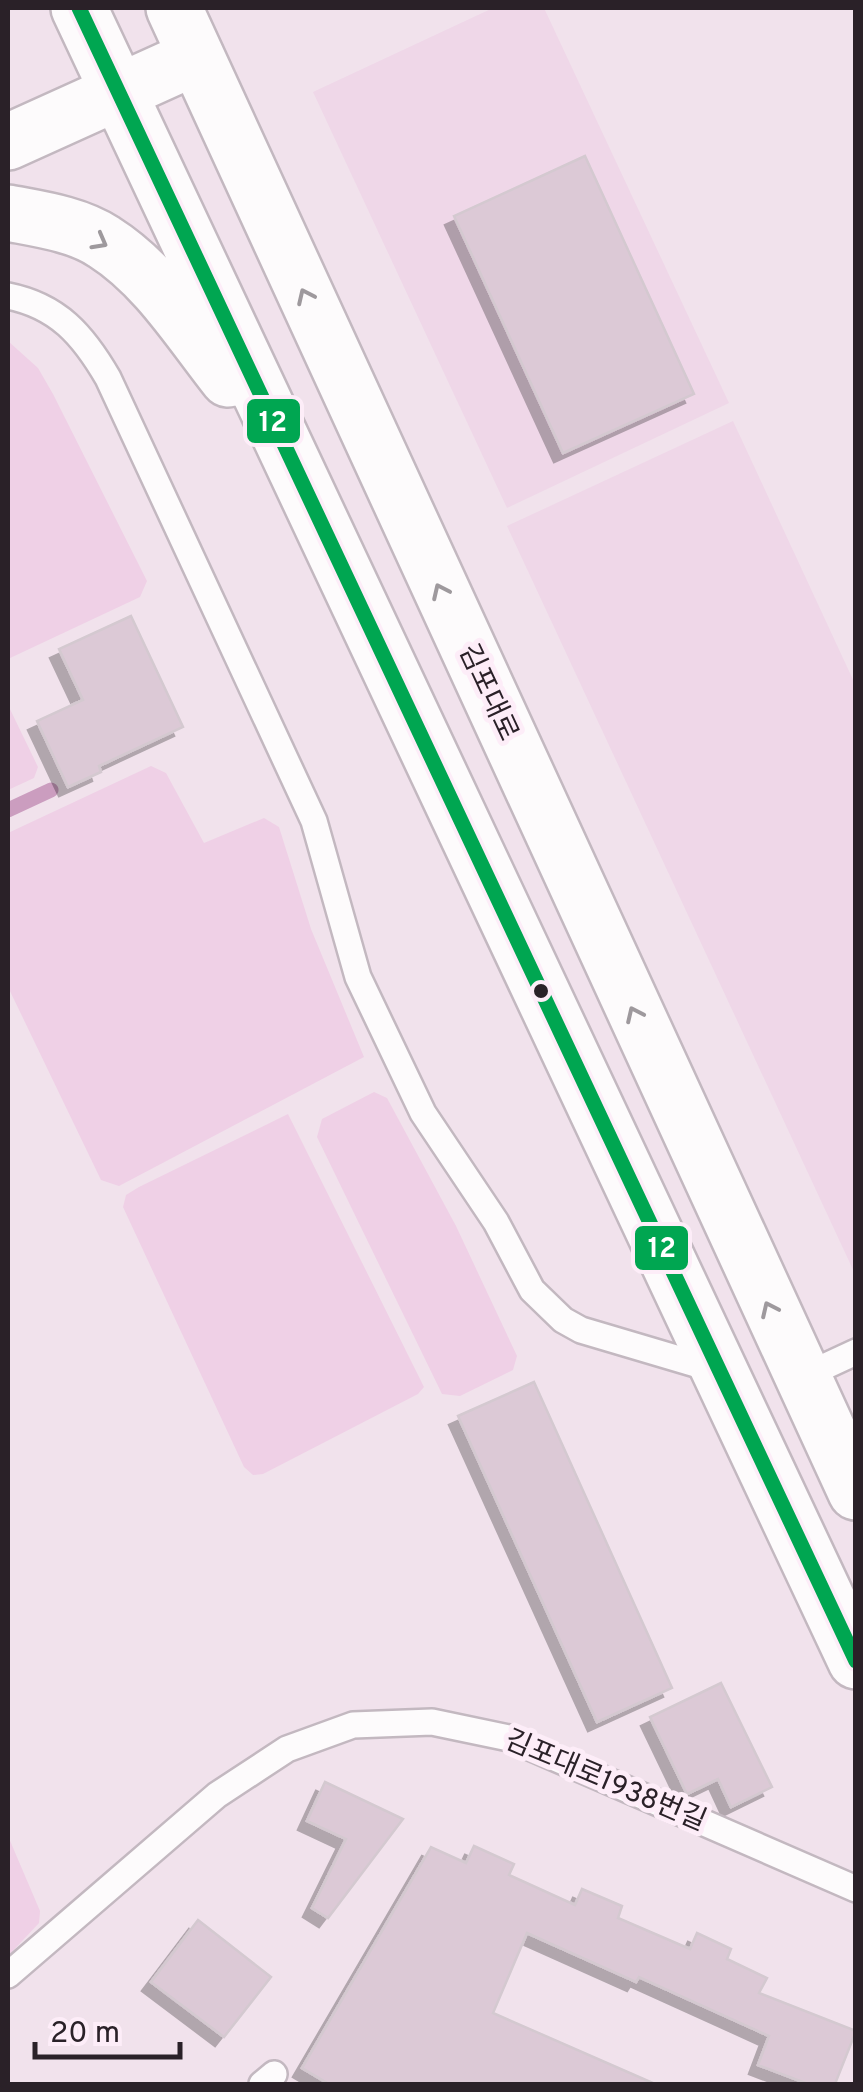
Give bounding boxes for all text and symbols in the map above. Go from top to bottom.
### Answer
one-way arrow [89,229,107,249]
one-way arrow [297,288,317,306]
line badge: 12 [245,397,302,445]
text: 12 [259,406,287,442]
one-way arrow [432,583,452,601]
street label: 김포대로 [449,639,525,747]
unlabelled marker [531,981,551,1001]
one-way arrow [626,1006,646,1024]
line badge: 12 [633,1224,690,1272]
text: 12 [648,1232,676,1268]
one-way arrow [761,1302,781,1320]
street label: 김포대로1938번길 [499,1723,711,1841]
scale bar [35,1997,180,2059]
text: 20 m [50,2016,120,2053]

